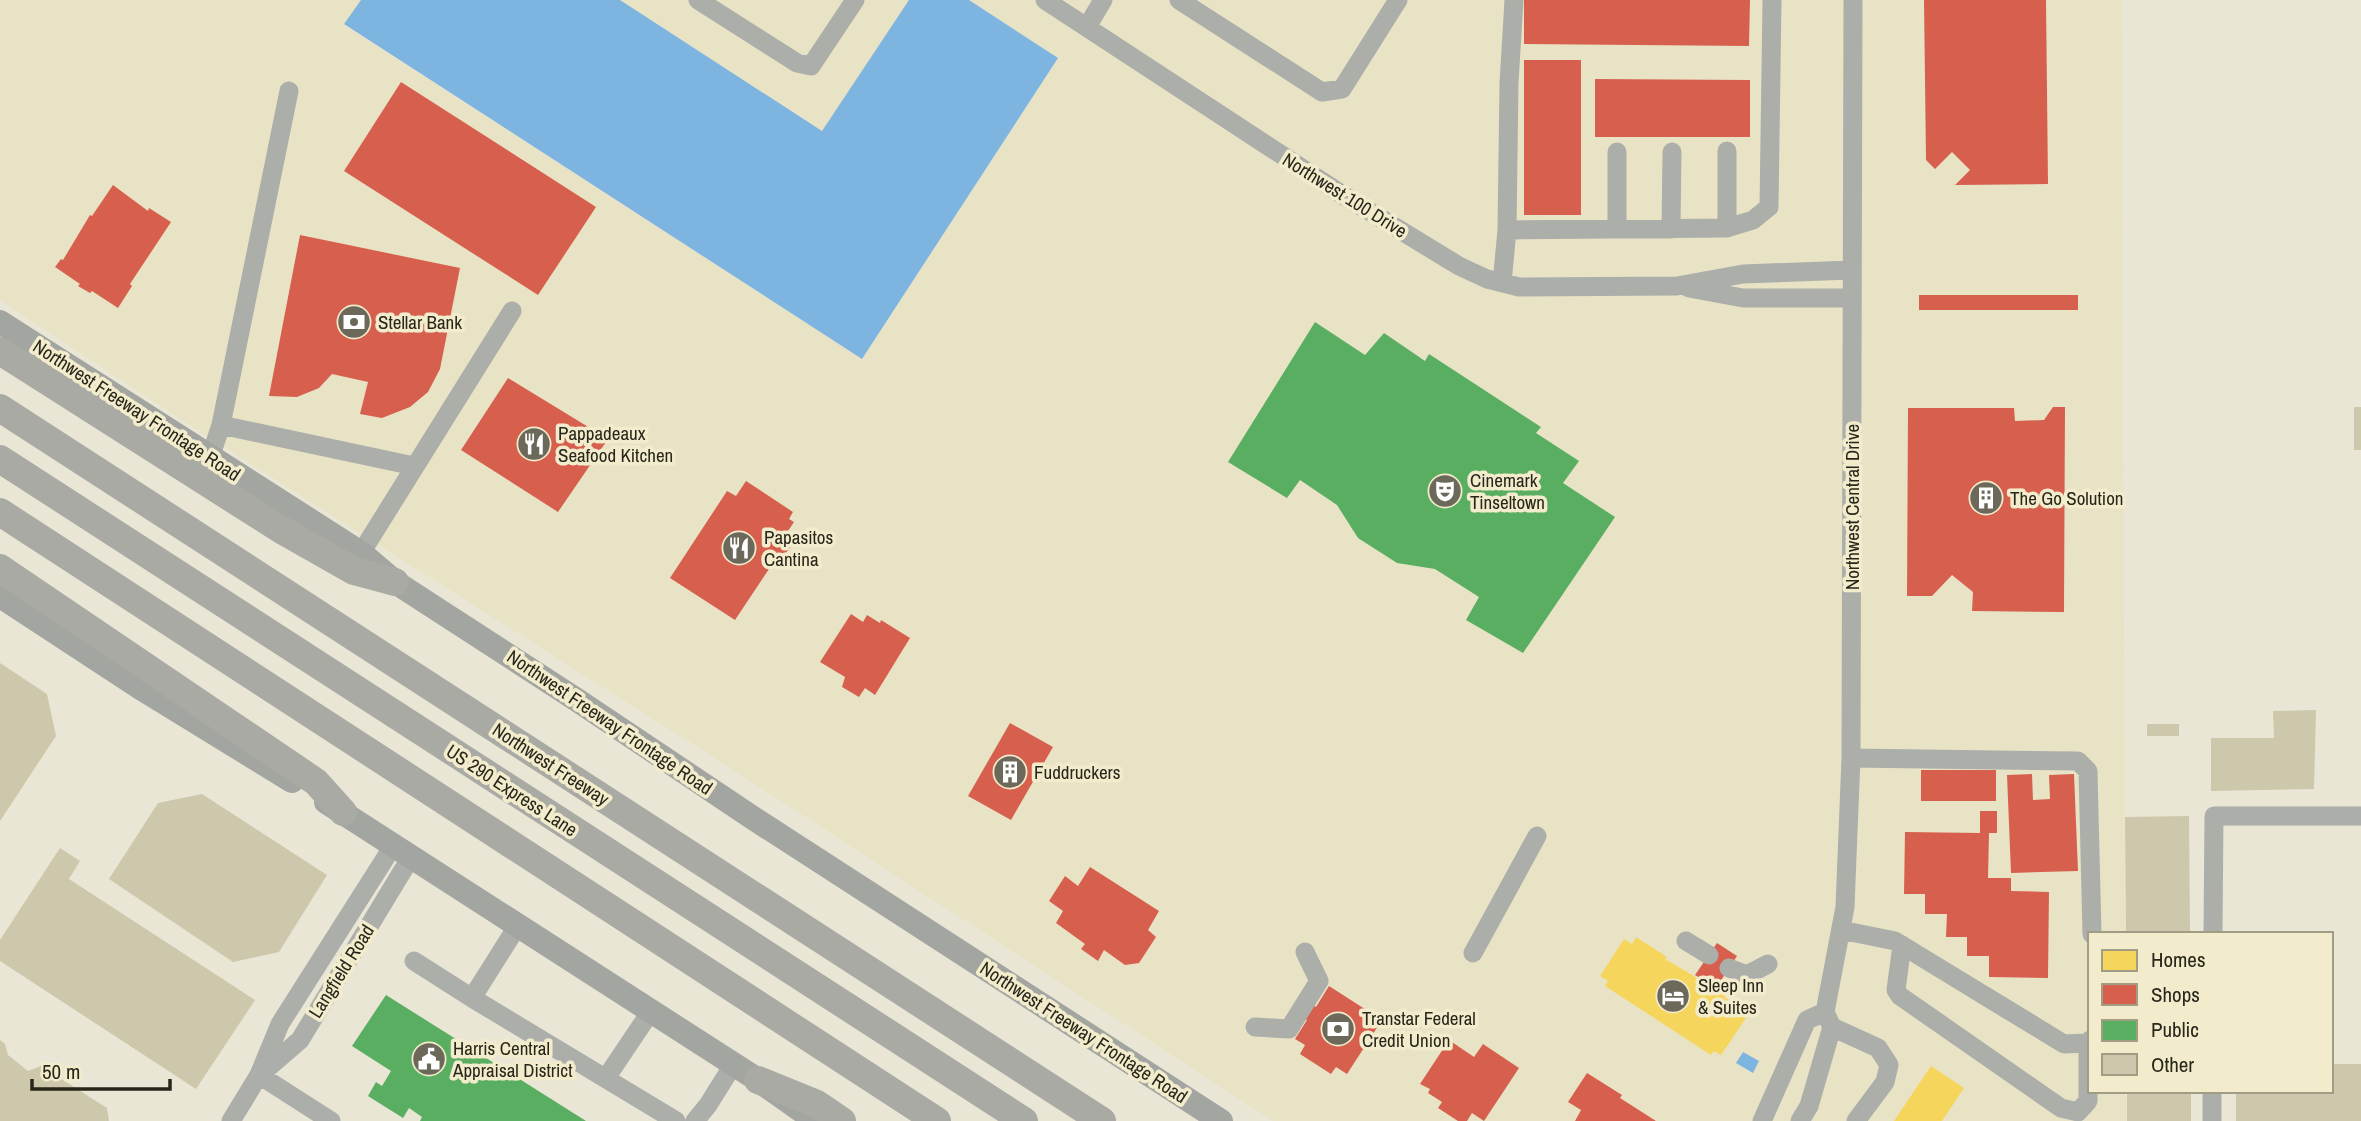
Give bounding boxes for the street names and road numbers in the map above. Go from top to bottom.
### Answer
street label: Northwest 100 Drive [1278,146,1412,244]
street label: Northwest Freeway Frontage Road [28,333,246,487]
street label: Northwest Central Drive [1839,424,1865,590]
street label: Northwest Freeway Frontage Road [503,645,717,799]
street label: Northwest Freeway [489,718,613,810]
street label: US 290 Express Lane [441,738,583,842]
street label: Langfield Road [302,919,380,1023]
street label: Northwest Freeway Frontage Road [975,955,1193,1109]

